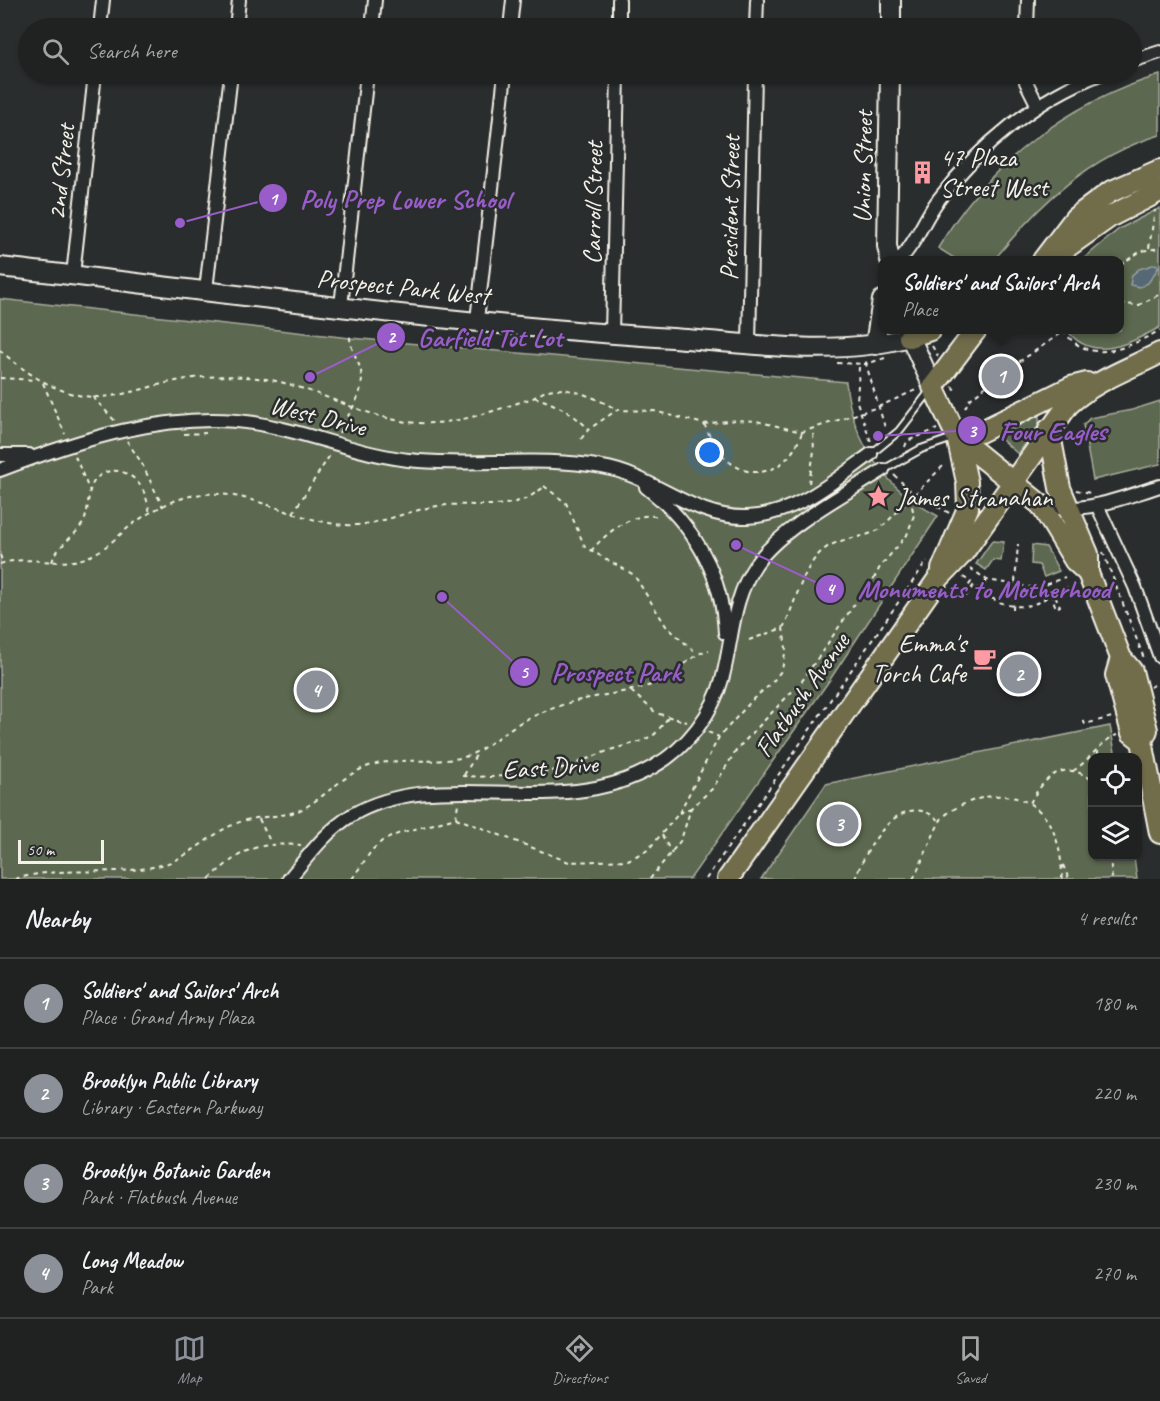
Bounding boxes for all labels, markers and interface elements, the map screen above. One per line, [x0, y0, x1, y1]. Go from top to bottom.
search box [18, 18, 1142, 84]
icon: search [39, 35, 72, 68]
text: Search here [87, 37, 177, 65]
street label: Union Street [846, 108, 881, 223]
street label: 2nd Street [40, 120, 83, 221]
street label: President Street [712, 133, 748, 281]
street label: Carroll Street [575, 139, 611, 265]
place label: 47 Plaza Street West [940, 141, 1050, 204]
building icon: 47 Plaza Street West [909, 159, 935, 185]
callout: Poly Prep Lower School [258, 176, 522, 221]
text: Poly Prep Lower School [300, 182, 515, 216]
text: 1 [269, 188, 279, 210]
popup [878, 256, 1124, 334]
street label: Prospect Park West [315, 262, 494, 313]
text: Soldiers' and Sailors' Arch [902, 269, 1100, 297]
text: Place [902, 297, 937, 322]
callout: Garfield Tot Lot [376, 314, 574, 359]
text: Garfield Tot Lot [418, 320, 565, 354]
text: 2 [387, 326, 397, 348]
pin: 1 [982, 354, 1020, 398]
street label: West Drive [267, 388, 371, 444]
callout: Four Eagles [957, 408, 1119, 453]
text: Four Eagles [1000, 414, 1109, 448]
text: 3 [968, 420, 978, 442]
your location [695, 438, 724, 467]
place label: James Stranahan [895, 481, 1054, 514]
place icon: James Stranahan [866, 484, 892, 510]
callout: Monuments to Motherhood [815, 566, 1122, 611]
text: Monuments to Motherhood [858, 572, 1116, 606]
text: 4 [826, 578, 836, 600]
street label: Flatbush Avenue [747, 625, 858, 764]
place label: Emma's Torch Cafe [872, 627, 968, 690]
cafe icon: Emma's Torch Cafe [971, 645, 997, 671]
callout: Prospect Park [509, 649, 692, 694]
pin: 2 [1000, 652, 1038, 696]
text: Prospect Park [552, 655, 683, 689]
text: 5 [520, 661, 530, 683]
pin: 4 [296, 668, 336, 712]
street label: East Drive [501, 747, 600, 787]
map controls [1088, 753, 1142, 861]
button: locate [1088, 753, 1142, 807]
pin: 3 [820, 802, 858, 846]
button: layers [1088, 807, 1142, 861]
scale bar [18, 837, 104, 864]
text: 50 m [27, 840, 54, 860]
text: Nearby [24, 902, 89, 935]
text: 4 results [1077, 906, 1136, 931]
text: Soldiers' and Sailors' Arch [81, 977, 278, 1005]
text: 1 [39, 991, 48, 1016]
text: 180 m [1093, 991, 1136, 1016]
text: Place · Grand Army Plaza [81, 1005, 254, 1030]
text: Brooklyn Public Library [81, 1067, 257, 1095]
text: 2 [39, 1081, 48, 1106]
text: 220 m [1093, 1081, 1136, 1106]
text: Library · Eastern Parkway [81, 1095, 262, 1120]
text: Brooklyn Botanic Garden [81, 1157, 270, 1185]
text: 3 [39, 1171, 48, 1196]
text: 230 m [1093, 1171, 1136, 1196]
text: Park · Flatbush Avenue [81, 1185, 237, 1210]
text: Long Meadow [81, 1247, 182, 1275]
text: 4 [39, 1261, 48, 1286]
text: 270 m [1093, 1261, 1136, 1286]
text: Park [81, 1275, 113, 1300]
tab: Map [173, 1332, 206, 1388]
tab: Directions [552, 1332, 608, 1388]
tab: Saved [954, 1332, 987, 1388]

